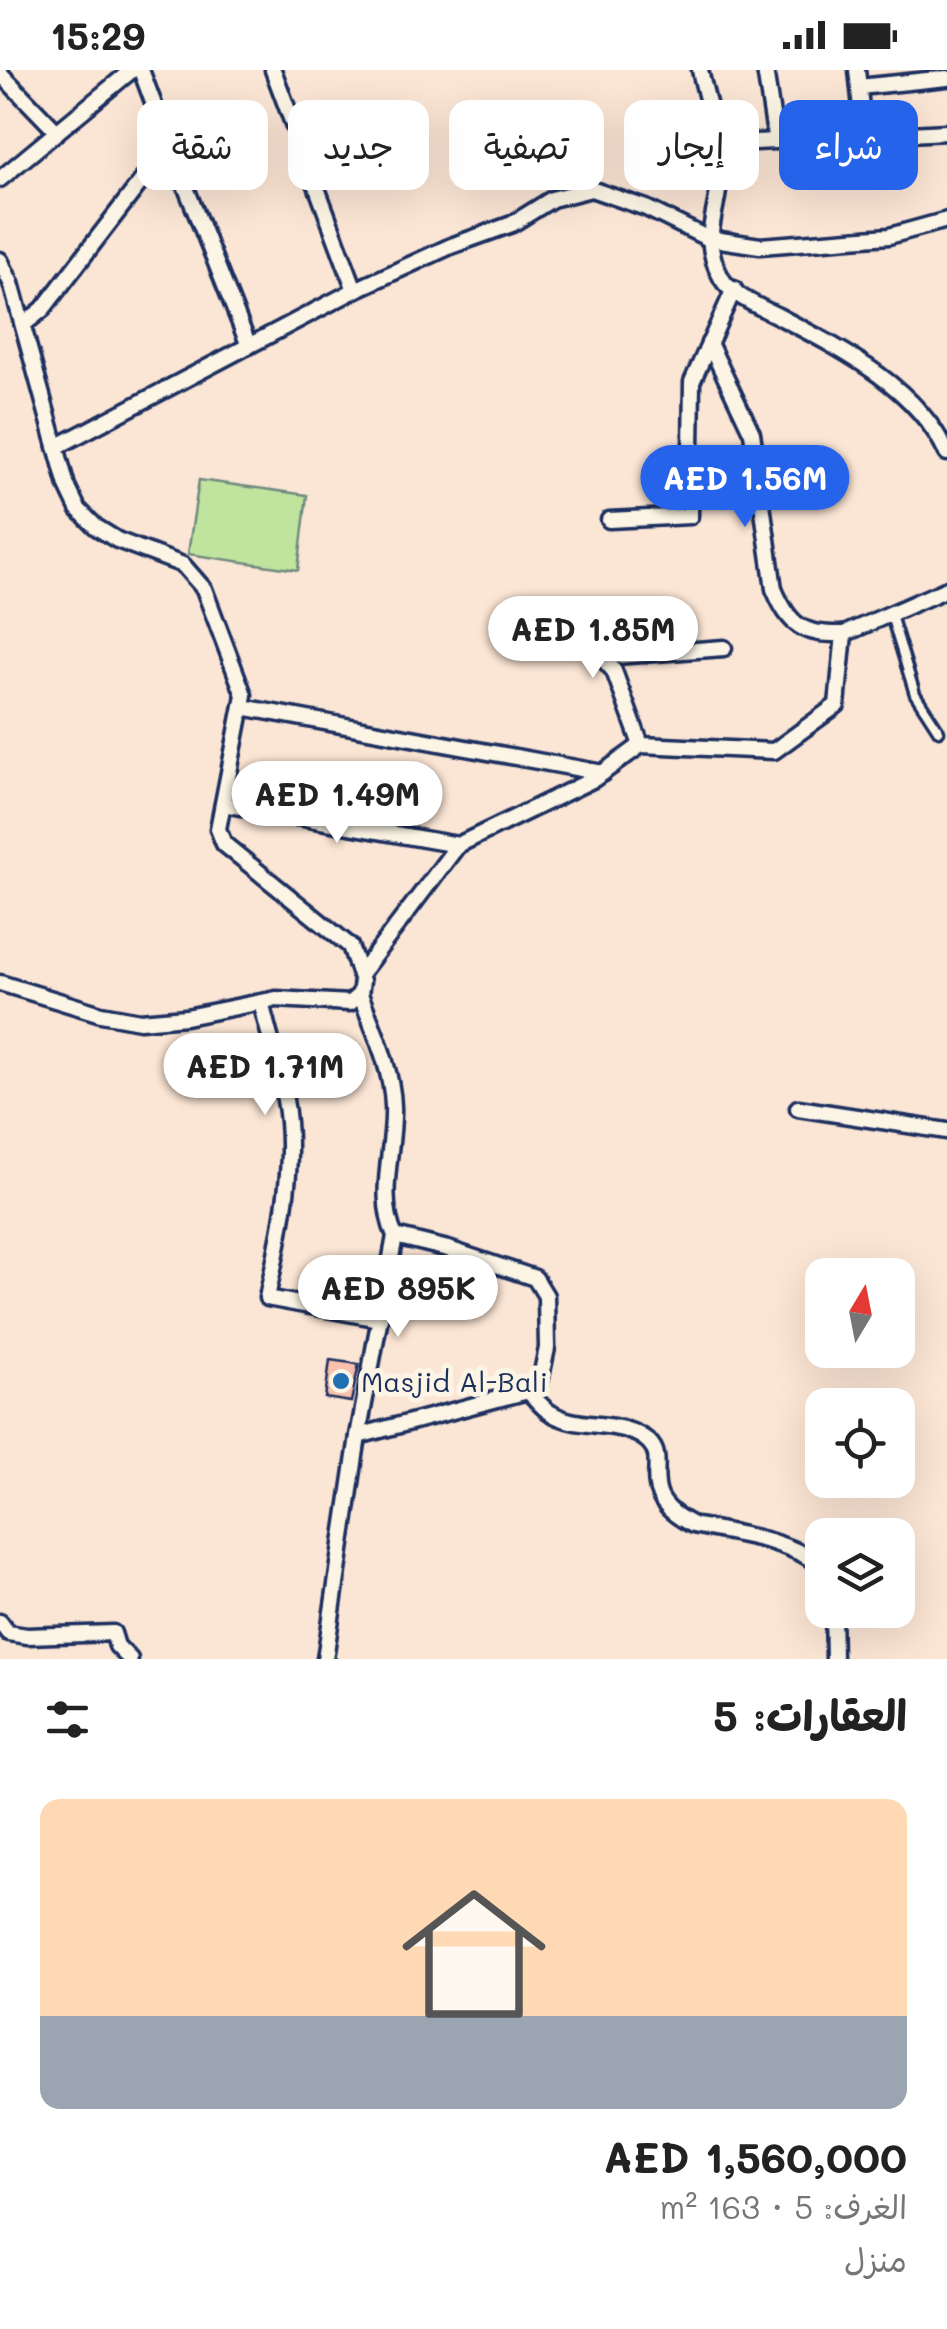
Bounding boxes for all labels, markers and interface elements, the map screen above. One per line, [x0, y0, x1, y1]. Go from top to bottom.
text: 15:29 [50, 10, 145, 60]
chip: شقة [137, 100, 268, 190]
chip: جديد [288, 100, 429, 190]
chip: تصفية [449, 100, 604, 190]
chip: إيجار [624, 100, 759, 190]
chip: شراء [779, 100, 918, 190]
pin: AED 1.56M [631, 445, 859, 530]
text: AED 1.56M [662, 456, 828, 498]
pin: AED 1.85M [479, 596, 707, 681]
text: AED 1.85M [510, 607, 676, 649]
pin: AED 1.49M [223, 761, 451, 846]
text: AED 1.49M [254, 772, 420, 814]
pin: AED 1.71M [151, 1033, 379, 1118]
text: AED 1.71M [185, 1044, 345, 1086]
pin: AED 895K [295, 1255, 501, 1340]
north arrow [805, 1258, 915, 1368]
map controls [805, 1258, 915, 1628]
text: AED 895K [320, 1266, 476, 1308]
place label: Masjid Al-Bali [361, 1363, 548, 1399]
marker: Masjid Al-Bali [330, 1370, 352, 1392]
button: locate [805, 1388, 915, 1498]
button: layers [805, 1518, 915, 1628]
text: العقارات: 5 [713, 1687, 907, 1742]
icon: filters [40, 1692, 95, 1747]
icon: home [384, 1864, 564, 2044]
text: AED 1,560,000 [603, 2129, 907, 2184]
text: الغرف: 5 · 163 m² [660, 2185, 907, 2227]
text: منزل [844, 2238, 907, 2280]

